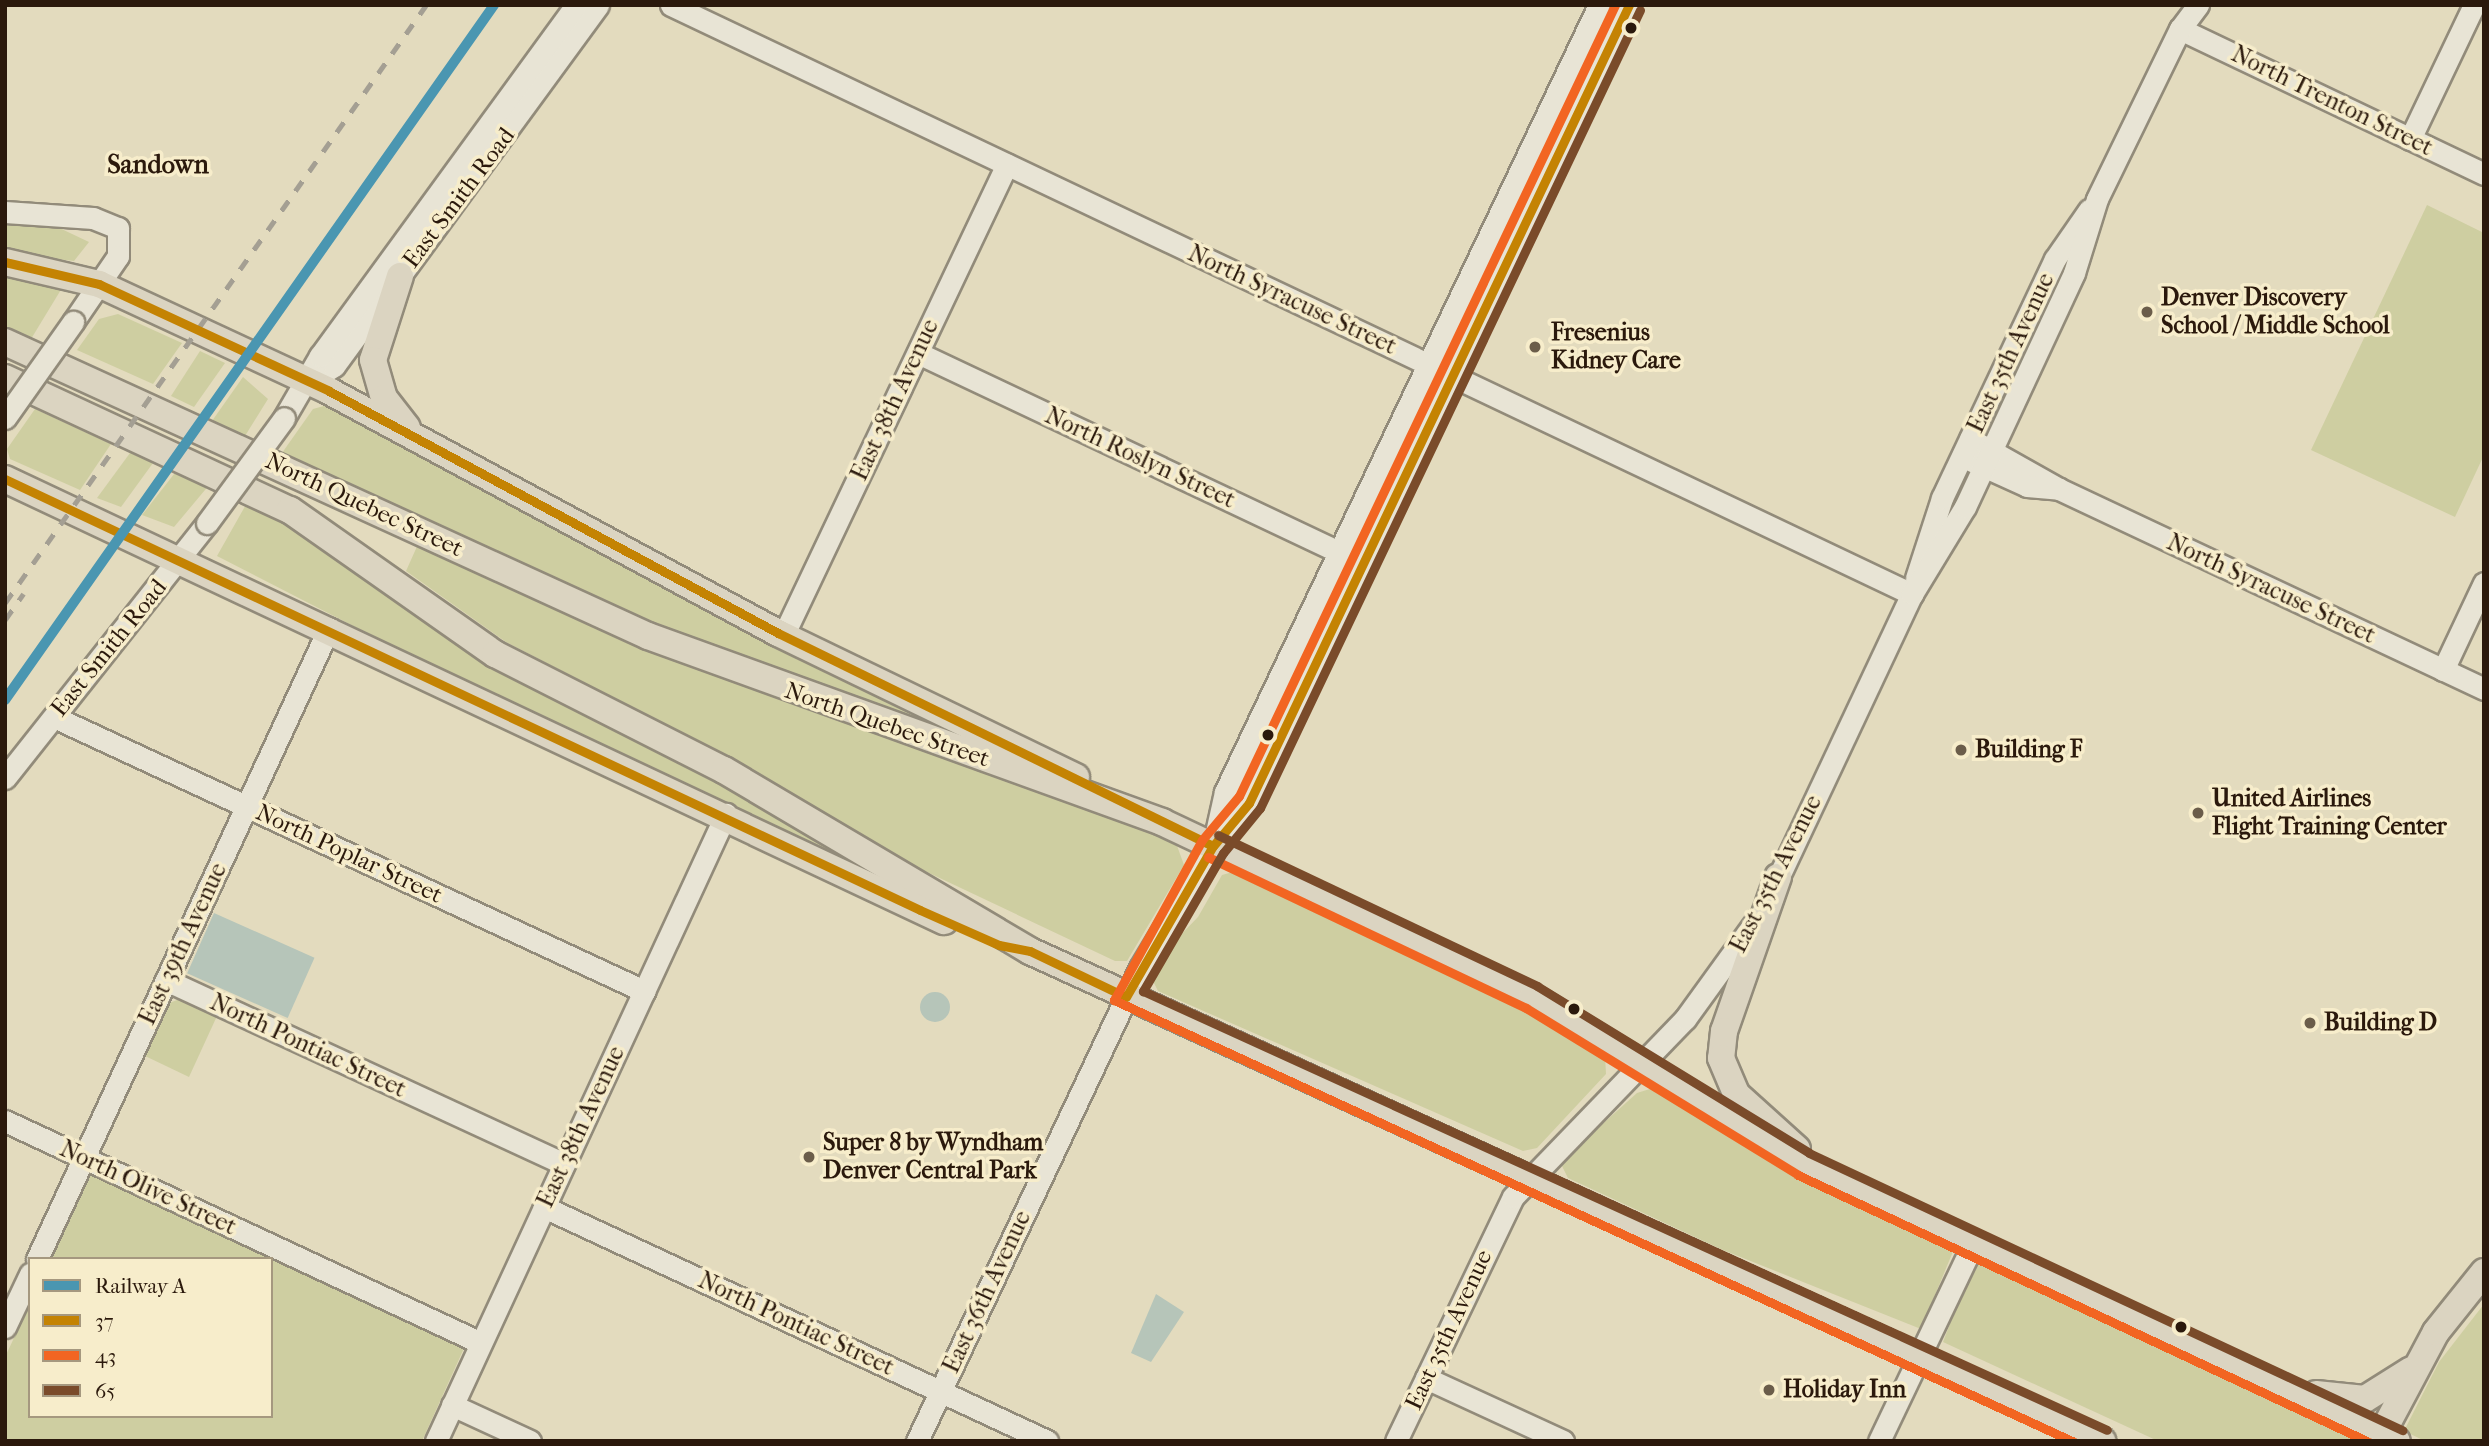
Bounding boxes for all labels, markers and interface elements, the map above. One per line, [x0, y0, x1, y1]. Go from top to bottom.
unlabelled marker [1624, 21, 1638, 35]
street label: North Trenton Street [2227, 40, 2437, 162]
street label: East Smith Road [397, 122, 521, 274]
district label: Sandown [107, 149, 209, 181]
street label: North Syracuse Street [1183, 239, 1401, 361]
street label: East 35th Avenue [1961, 268, 2061, 438]
place label: Denver Discovery School / Middle School [2161, 284, 2390, 340]
marker: Denver Discovery School / Middle School [2139, 304, 2155, 320]
street label: East 38th Avenue [845, 315, 945, 485]
place label: Fresenius Kidney Care [1551, 319, 1681, 375]
marker: Fresenius Kidney Care [1525, 337, 1545, 357]
street label: North Roslyn Street [1040, 401, 1240, 515]
street label: North Quebec Street [261, 447, 467, 563]
street label: North Syracuse Street [2162, 528, 2380, 650]
street label: East Smith Road [45, 574, 173, 722]
street label: North Quebec Street [781, 676, 993, 774]
unlabelled marker [1261, 728, 1275, 742]
place label: Building F [1975, 736, 2083, 764]
marker: Building F [1953, 742, 1969, 758]
place label: United Airlines Flight Training Center [2212, 785, 2447, 841]
street label: East 35th Avenue [1724, 790, 1828, 958]
street label: North Poplar Street [251, 798, 447, 910]
marker: United Airlines Flight Training Center [2190, 805, 2206, 821]
street label: East 39th Avenue [133, 858, 233, 1030]
street label: North Pontiac Street [205, 988, 411, 1104]
unlabelled marker [1567, 1002, 1581, 1016]
place label: Building D [2324, 1009, 2437, 1037]
marker: Building D [2302, 1015, 2318, 1031]
street label: East 38th Avenue [531, 1042, 631, 1212]
place label: Super 8 by Wyndham Denver Central Park [823, 1129, 1043, 1185]
street label: North Olive Street [55, 1134, 241, 1242]
marker: Super 8 by Wyndham Denver Central Park [801, 1149, 817, 1165]
street label: East 36th Avenue [937, 1206, 1037, 1378]
street label: East 35th Avenue [1399, 1245, 1499, 1415]
legend [28, 1257, 273, 1418]
street label: North Pontiac Street [693, 1266, 899, 1382]
text: Railway A [95, 1274, 186, 1298]
text: 37 [95, 1309, 114, 1333]
unlabelled marker [2174, 1320, 2188, 1334]
text: 43 [95, 1344, 116, 1368]
place label: Holiday Inn [1783, 1376, 1906, 1404]
text: 65 [95, 1379, 115, 1403]
marker: Holiday Inn [1761, 1382, 1777, 1398]

